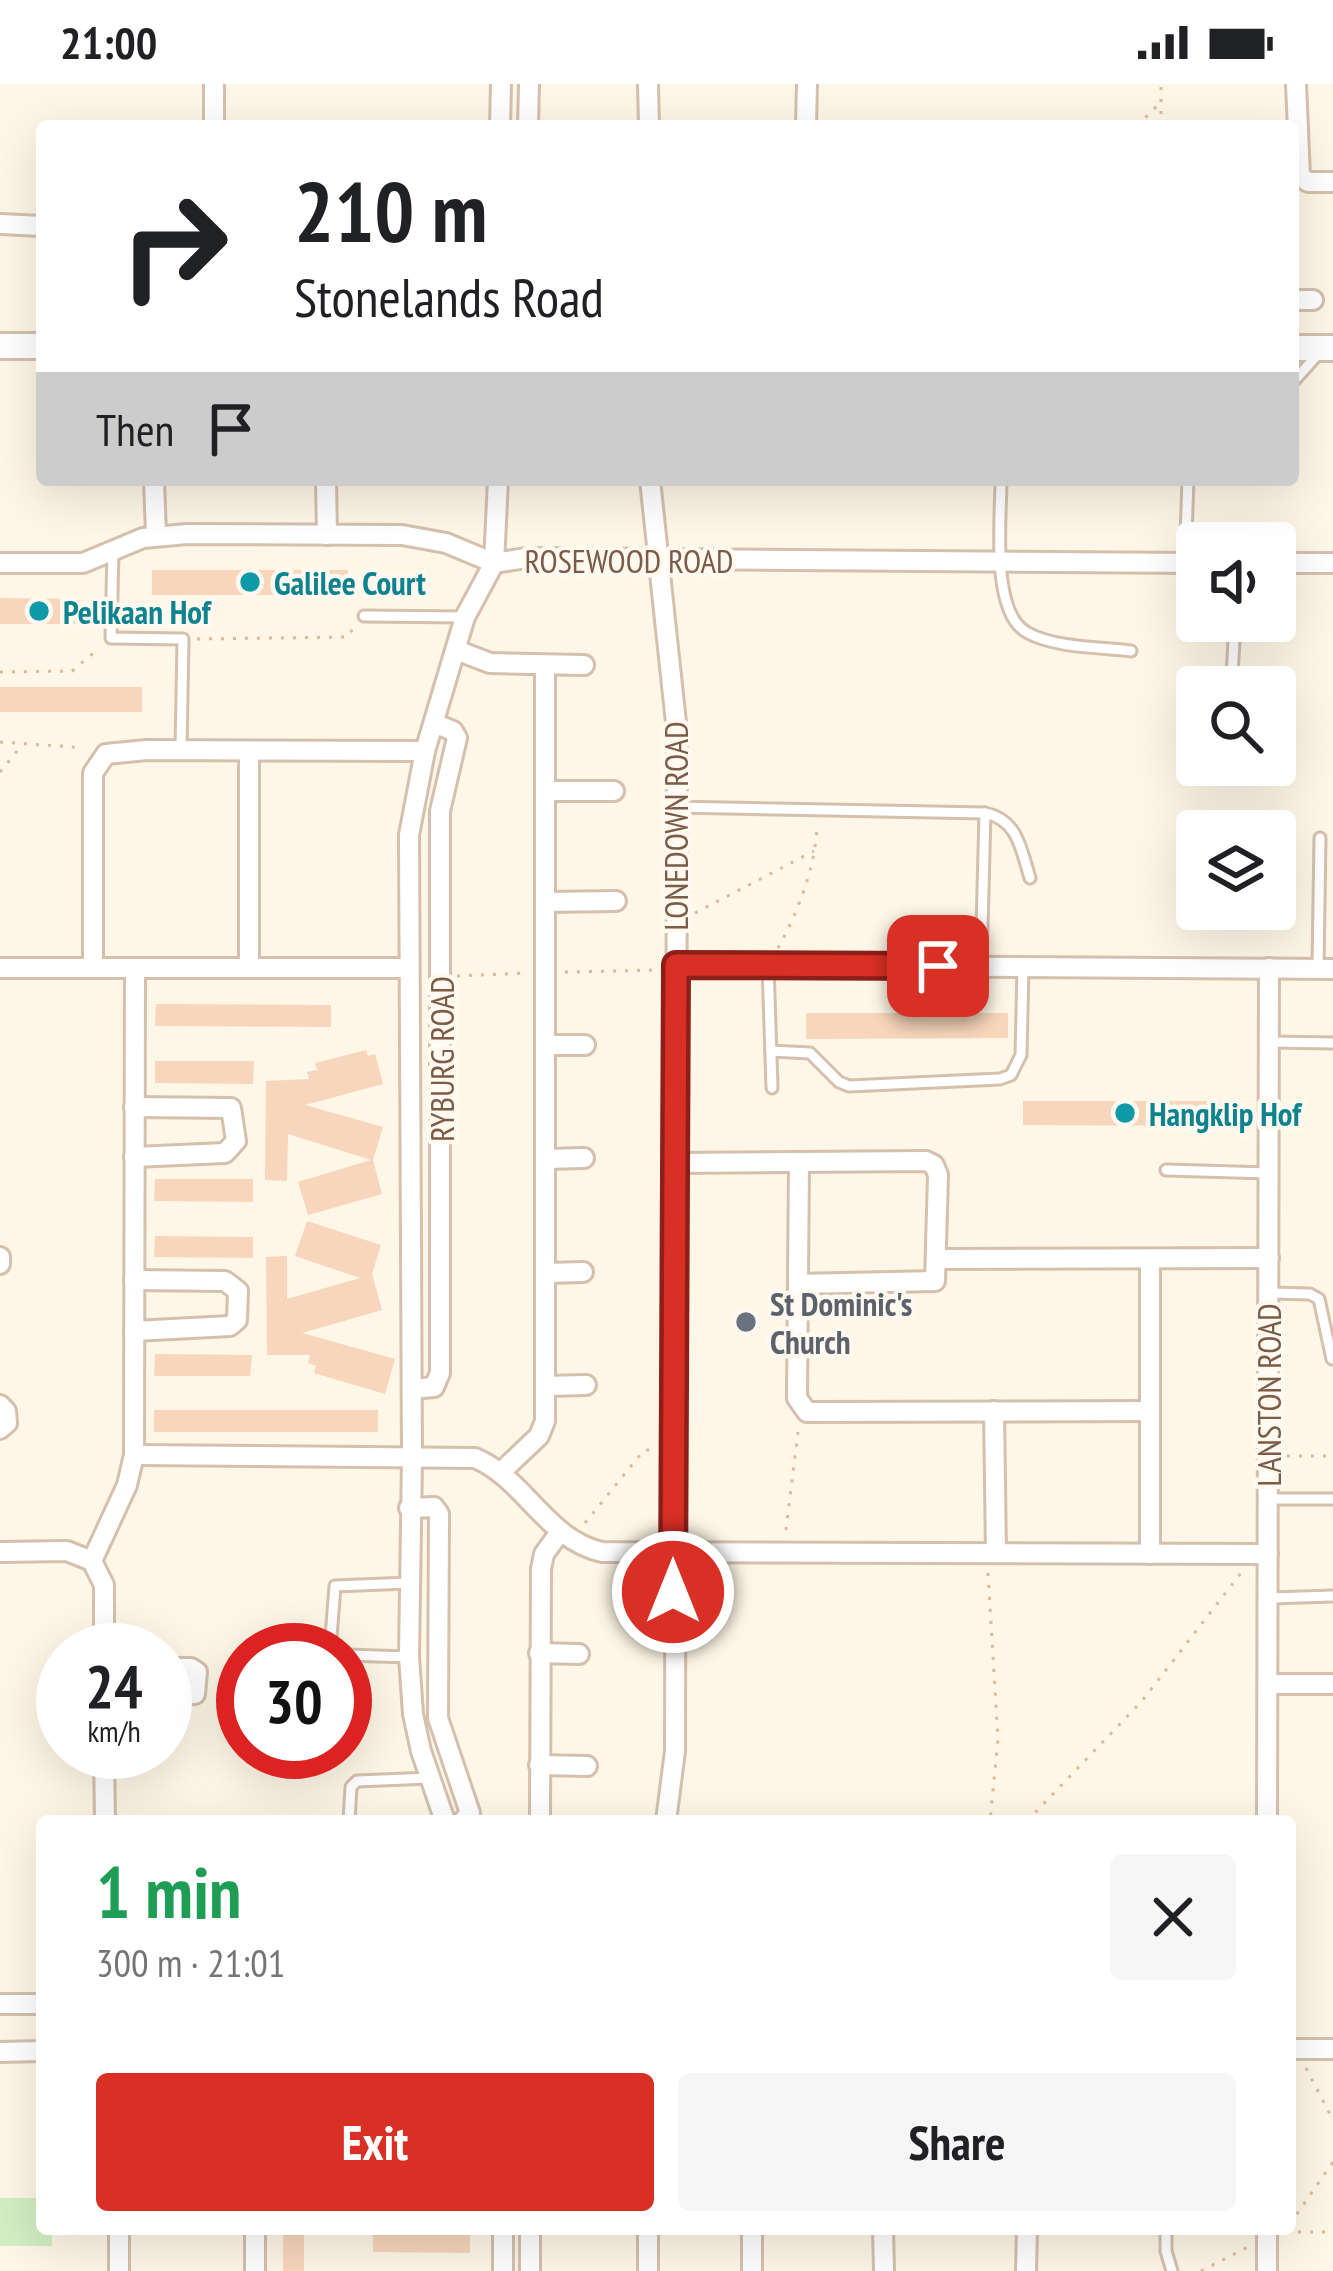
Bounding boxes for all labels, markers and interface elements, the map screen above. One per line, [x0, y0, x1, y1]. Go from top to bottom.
text: 21:00 [60, 13, 157, 71]
text: 210 m [294, 156, 487, 265]
icon: right [96, 168, 252, 324]
text: Stonelands Road [294, 262, 604, 332]
icon: arrive [198, 396, 264, 462]
text: Then [96, 400, 174, 458]
map controls [1176, 522, 1296, 930]
button: sound [1176, 522, 1296, 642]
street label: ROSEWOOD ROAD [525, 539, 733, 582]
place label: Galilee Court [274, 561, 426, 604]
marker: Galilee Court [237, 569, 263, 595]
place label: Pelikaan Hof [63, 590, 213, 633]
marker: Pelikaan Hof [26, 598, 52, 624]
button: search [1176, 666, 1296, 786]
street label: LONEDOWN ROAD [654, 722, 697, 930]
button: layers [1176, 810, 1296, 930]
pin [887, 915, 989, 1017]
icon: arrive [905, 933, 971, 999]
street label: RYBURG ROAD [420, 976, 463, 1142]
place label: Hangklip Hof [1149, 1092, 1303, 1135]
marker: Hangklip Hof [1112, 1100, 1138, 1126]
place label: St Dominic's Church [770, 1282, 912, 1363]
street label: LANSTON ROAD [1247, 1303, 1290, 1487]
marker: St Dominic's Church [733, 1309, 759, 1335]
position arrow [610, 1529, 736, 1655]
speed limit sign: 30 [216, 1623, 372, 1779]
text: 24 [85, 1647, 143, 1725]
text: km/h [87, 1711, 141, 1750]
text: 1 min [96, 1845, 241, 1938]
button: close [1110, 1854, 1236, 1980]
text: 300 m · 21:01 [96, 1937, 285, 1988]
button: Exit [96, 2073, 654, 2211]
button: Share [678, 2073, 1236, 2211]

